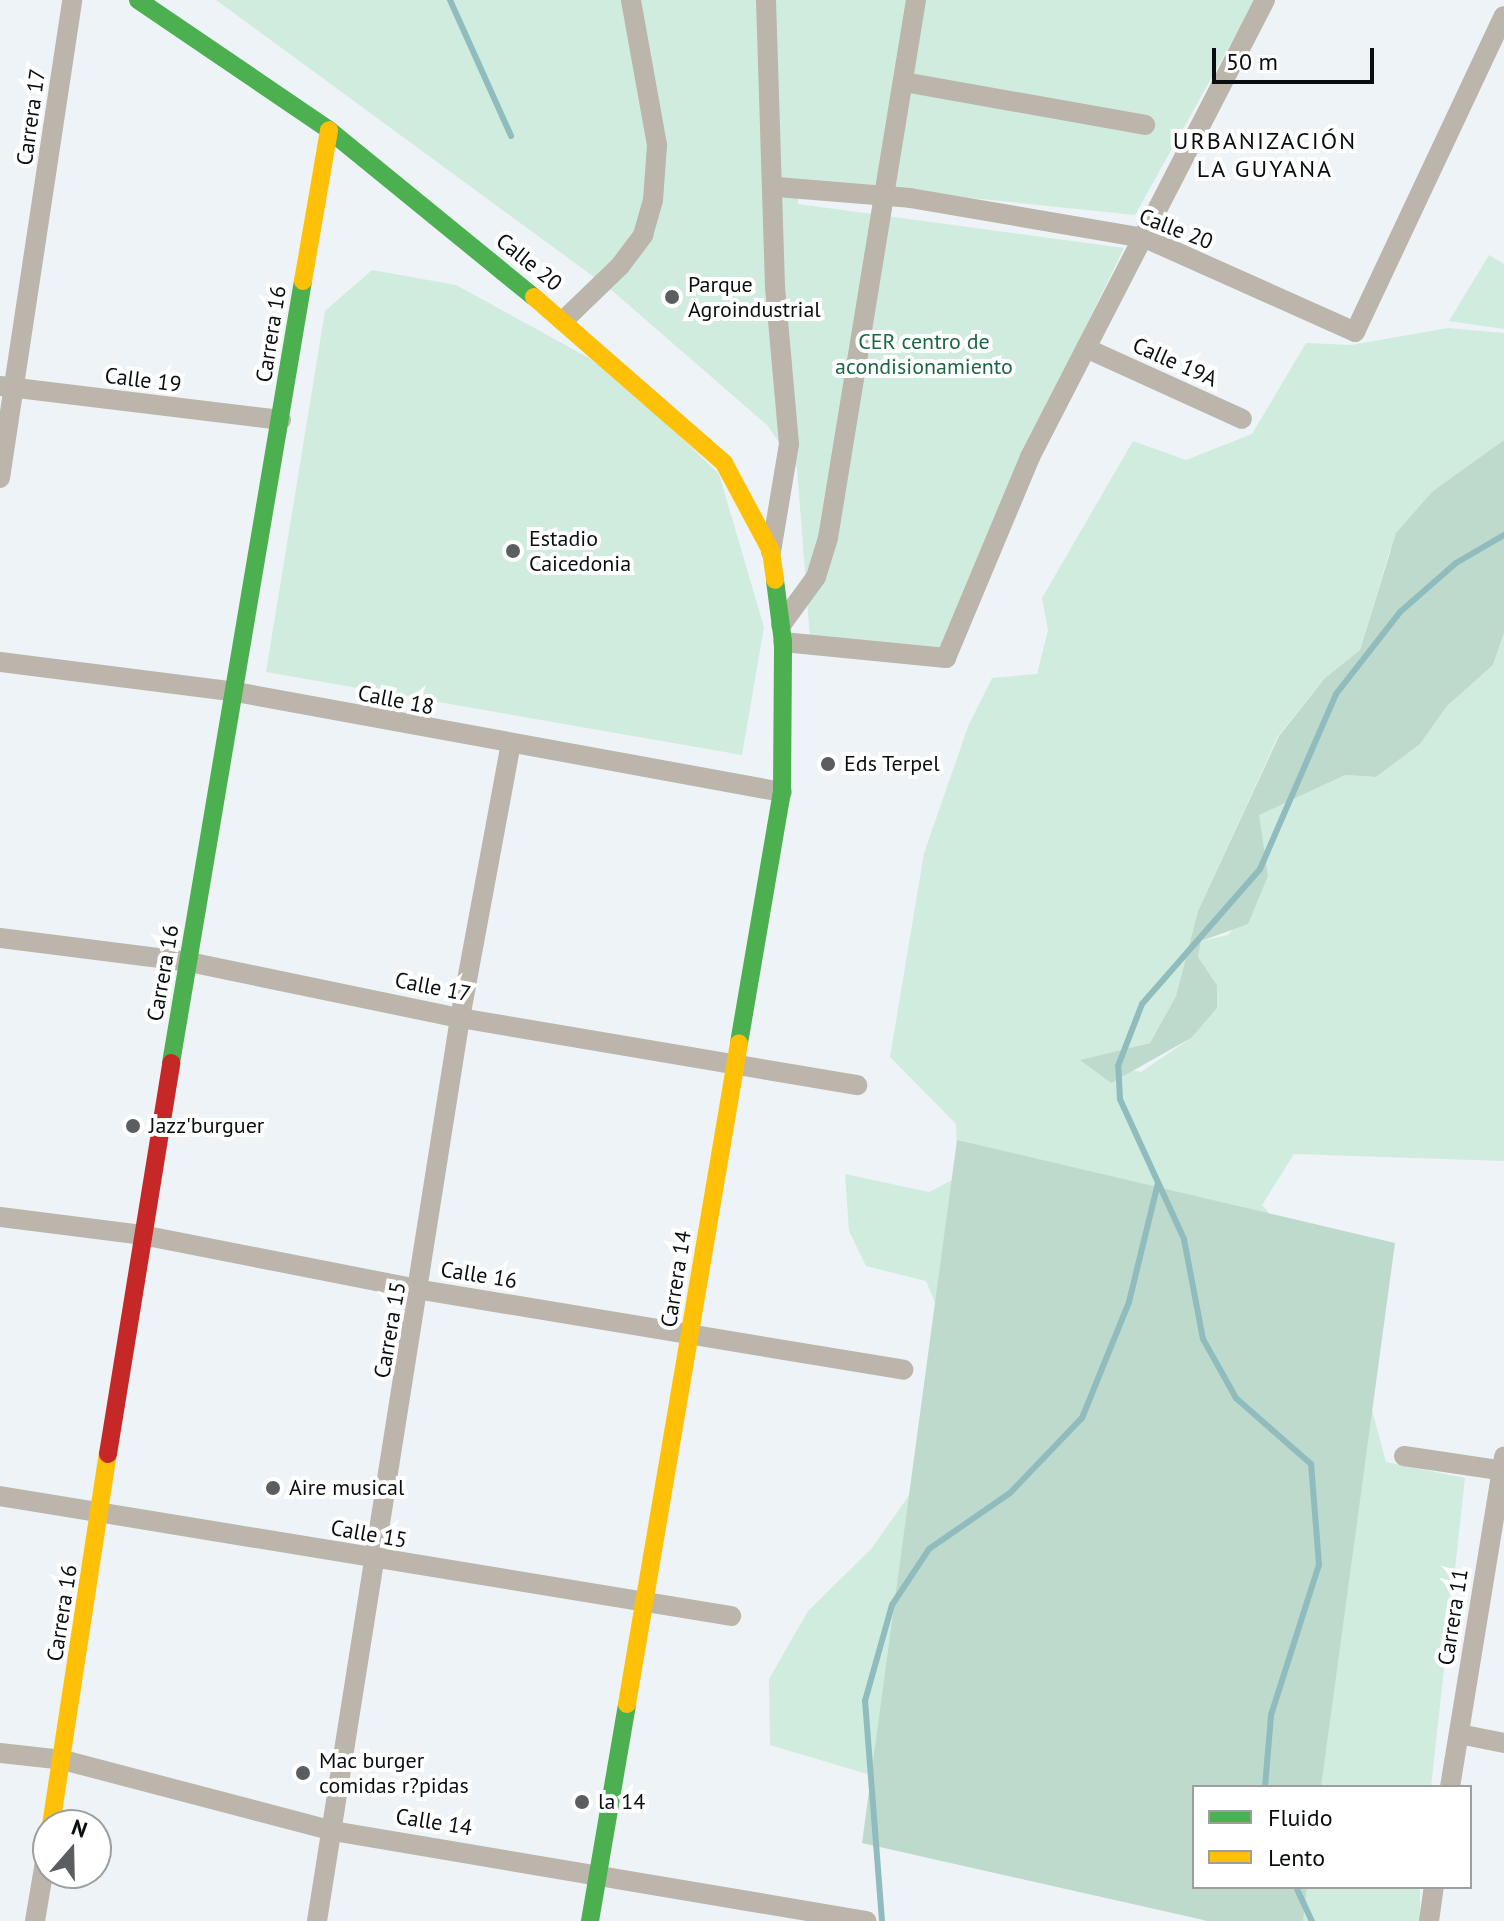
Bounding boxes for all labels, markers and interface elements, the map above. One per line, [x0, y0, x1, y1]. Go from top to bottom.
scale bar [1216, 32, 1378, 82]
text: 50 m [1226, 46, 1278, 77]
street label: Carrera 17 [11, 67, 51, 167]
district label: URBANIZACIÓN LA GUYANA [1173, 127, 1357, 183]
street label: Calle 20 [1135, 203, 1217, 255]
street label: Calle 20 [491, 228, 567, 296]
place label: Parque Agroindustrial [688, 271, 821, 322]
street label: Carrera 16 [250, 284, 292, 384]
marker: Parque Agroindustrial [663, 288, 681, 306]
park label: CER centro de acondisionamiento [835, 328, 1013, 380]
street label: Calle 19A [1129, 332, 1221, 392]
street label: Calle 19 [103, 362, 183, 398]
place label: Estadio Caicedonia [529, 525, 631, 576]
marker: Estadio Caicedonia [504, 542, 522, 560]
street label: Calle 18 [356, 680, 436, 720]
place label: Eds Terpel [844, 751, 940, 777]
marker: Eds Terpel [819, 755, 837, 773]
street label: Carrera 16 [142, 923, 184, 1023]
street label: Calle 17 [393, 967, 473, 1007]
place label: Jazz'burguer [149, 1113, 264, 1139]
marker: Jazz'burguer [124, 1117, 142, 1135]
street label: Carrera 14 [655, 1229, 697, 1329]
street label: Calle 16 [439, 1256, 519, 1294]
street label: Carrera 15 [369, 1280, 411, 1380]
place label: Aire musical [289, 1475, 404, 1501]
marker: Aire musical [264, 1479, 282, 1497]
street label: Calle 15 [329, 1514, 409, 1554]
street label: Carrera 16 [41, 1563, 83, 1663]
street label: Carrera 11 [1432, 1567, 1474, 1667]
place label: Mac burger comidas r?pidas [319, 1747, 469, 1798]
marker: Mac burger comidas r?pidas [294, 1764, 312, 1782]
legend [1192, 1785, 1472, 1889]
place label: la 14 [598, 1789, 645, 1815]
marker: la 14 [573, 1793, 591, 1811]
text: Fluido [1268, 1802, 1333, 1833]
street label: Calle 14 [394, 1803, 474, 1841]
north arrow [32, 1809, 112, 1889]
text: N [68, 1813, 91, 1844]
text: Lento [1268, 1842, 1325, 1873]

